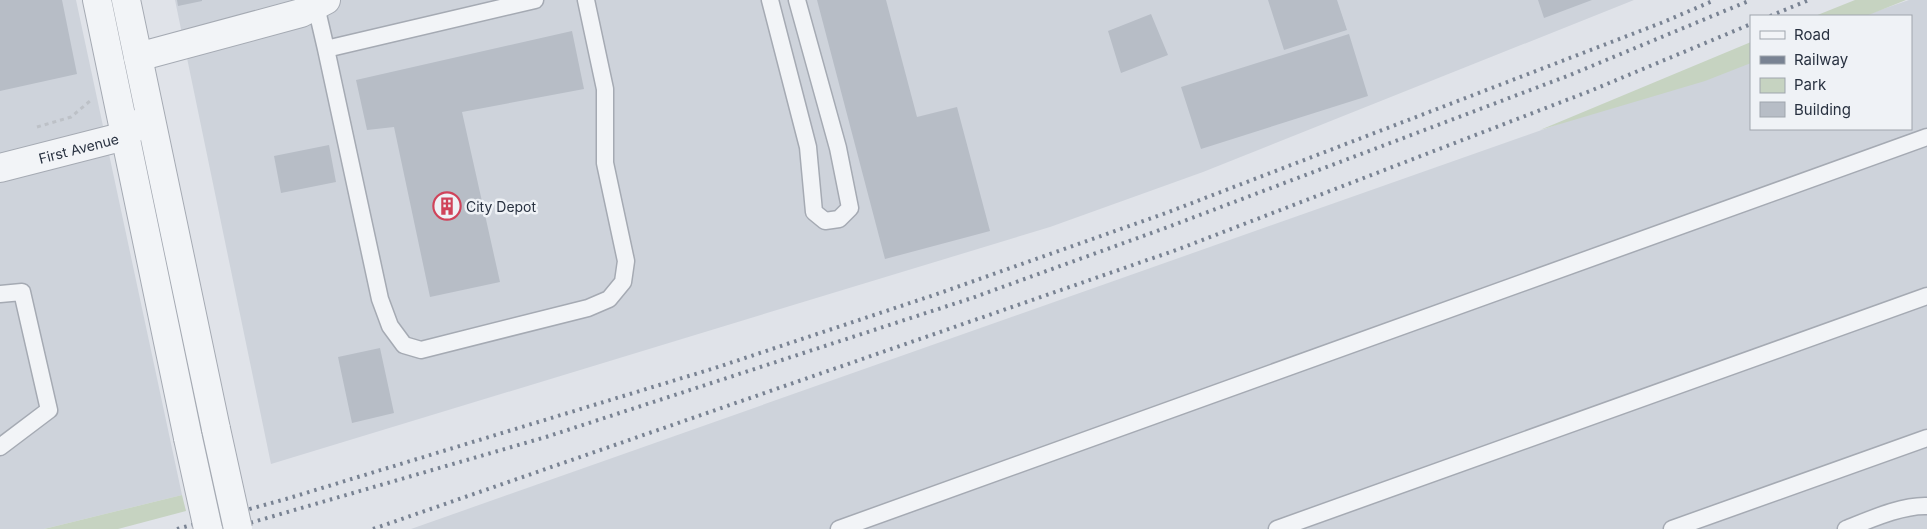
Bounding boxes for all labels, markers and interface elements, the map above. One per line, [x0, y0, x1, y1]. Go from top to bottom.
legend [1750, 15, 1912, 130]
text: Road [1794, 25, 1830, 44]
text: Railway [1794, 50, 1849, 69]
text: Park [1794, 75, 1827, 94]
text: Building [1794, 100, 1851, 119]
street label: First Avenue [37, 129, 120, 166]
building icon: City Depot [432, 191, 462, 221]
place label: City Depot [466, 198, 537, 215]

